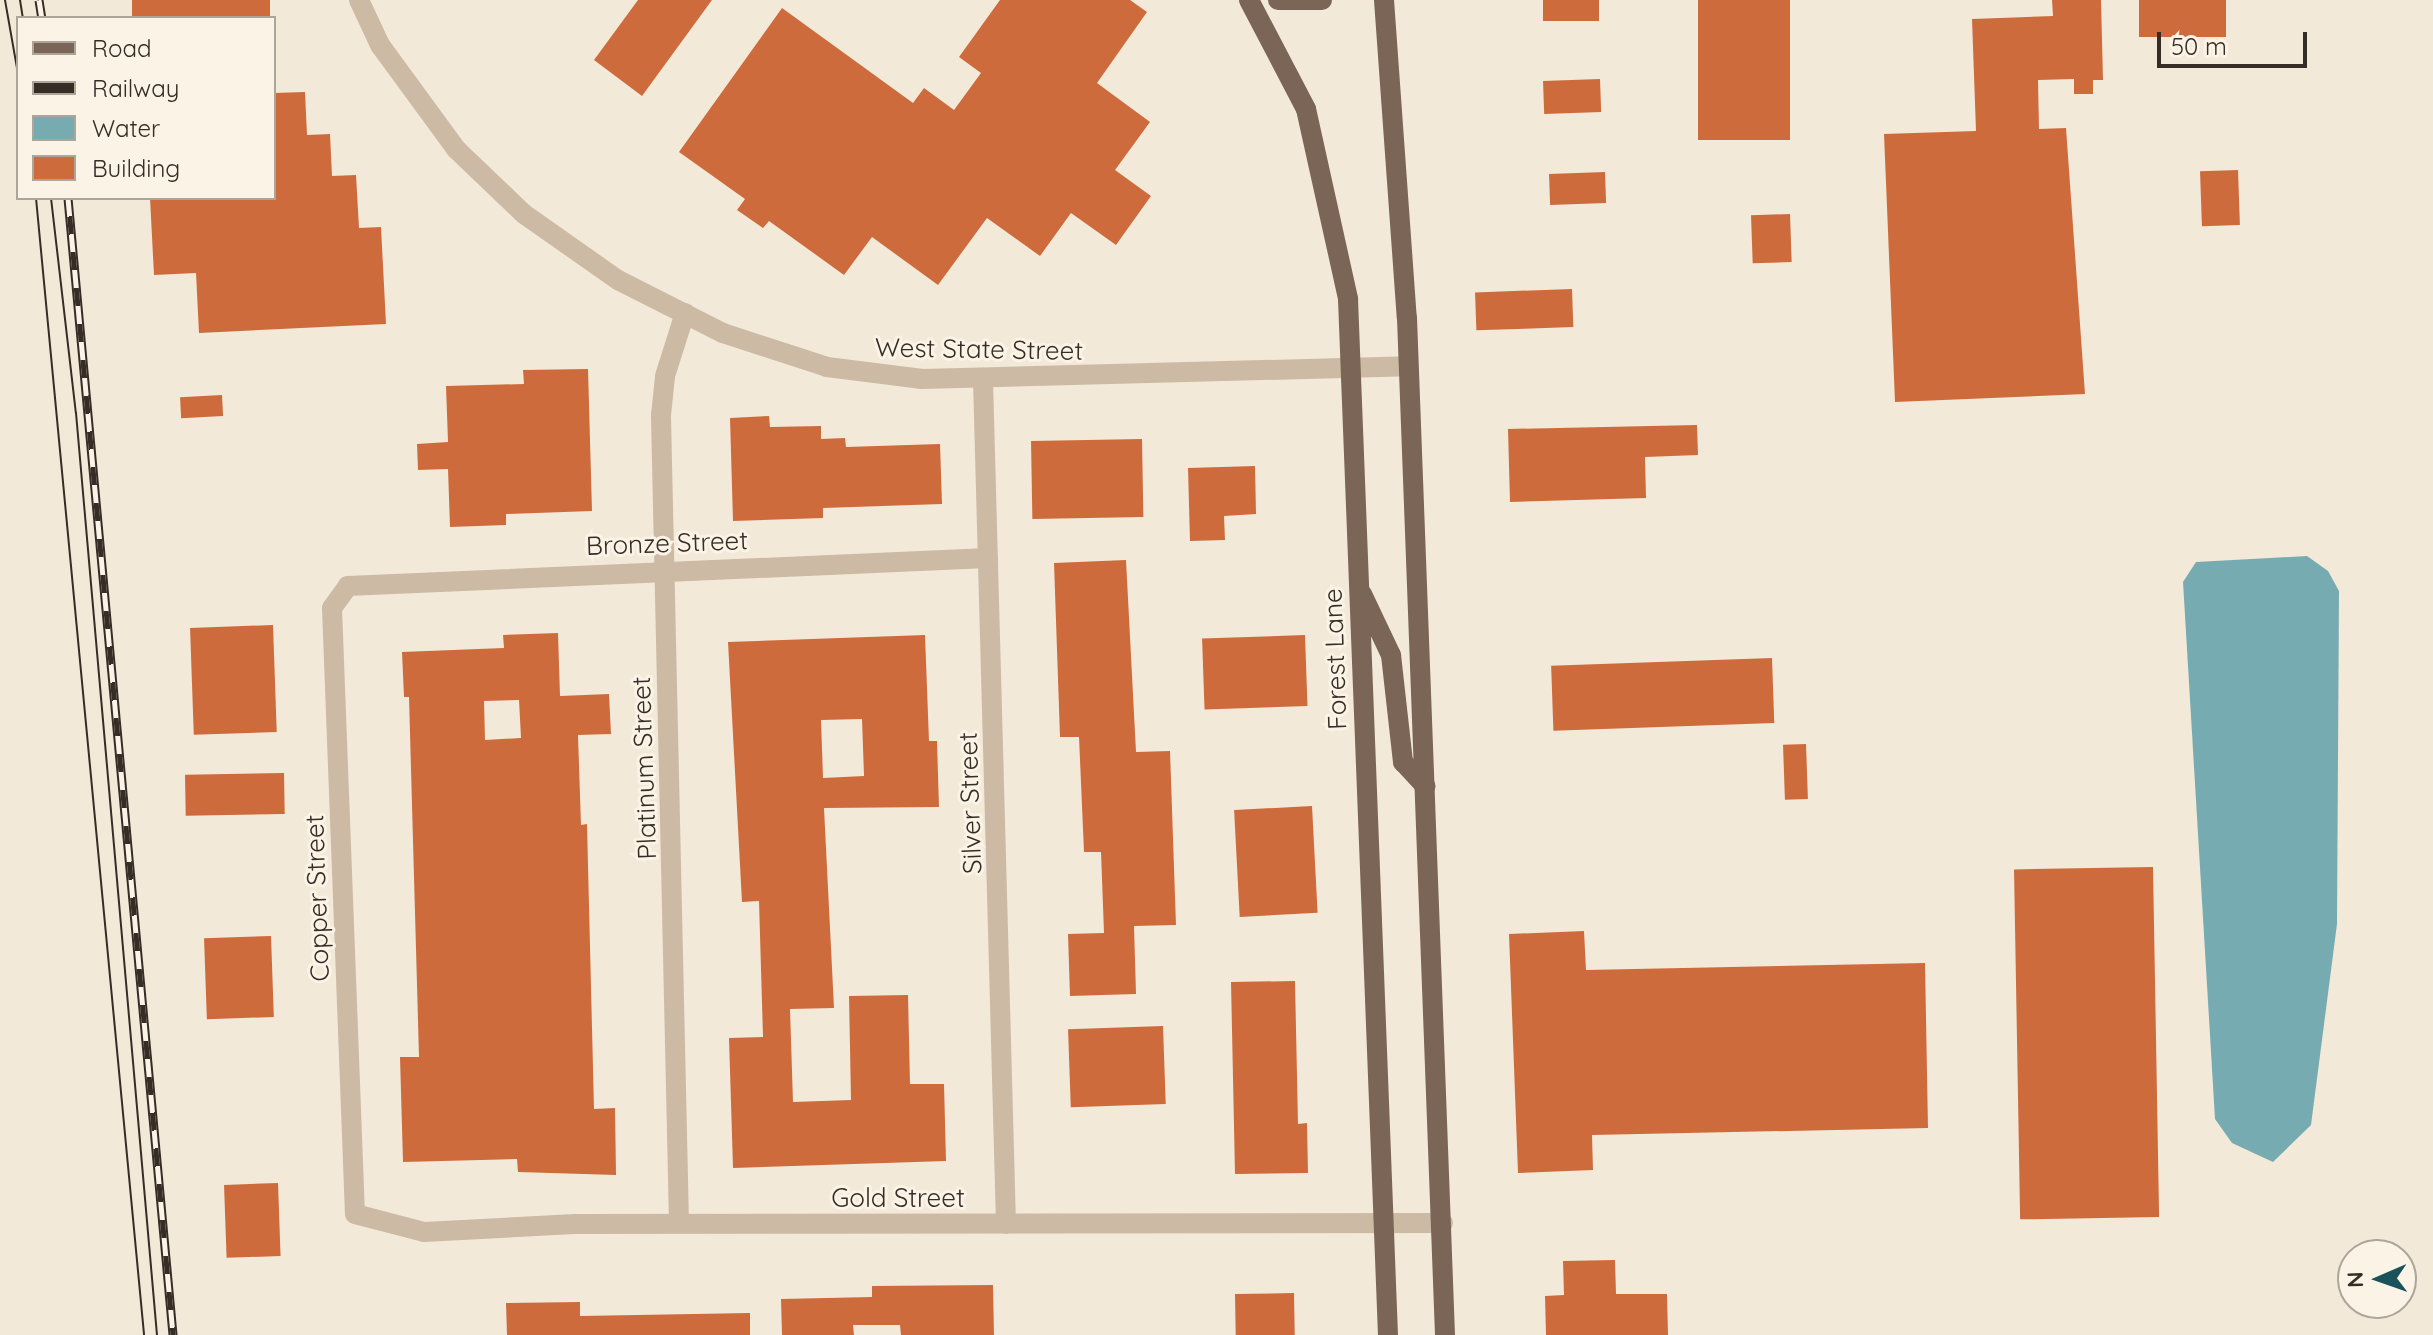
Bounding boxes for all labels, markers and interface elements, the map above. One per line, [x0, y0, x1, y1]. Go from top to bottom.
legend [16, 16, 276, 200]
scale bar [2161, 16, 2311, 66]
text: 50 m [2171, 31, 2227, 61]
text: Road [92, 33, 152, 63]
text: Railway [92, 73, 179, 103]
text: Water [92, 113, 160, 143]
text: Building [92, 153, 180, 183]
street label: West State Street [875, 332, 1083, 366]
street label: Bronze Street [585, 525, 749, 561]
street label: Forest Lane [1317, 588, 1353, 730]
street label: Platinum Street [625, 676, 663, 860]
street label: Silver Street [952, 732, 988, 874]
street label: Copper Street [298, 814, 336, 982]
street label: Gold Street [831, 1182, 965, 1214]
north arrow [2337, 1239, 2417, 1319]
text: N [2341, 1271, 2369, 1288]

